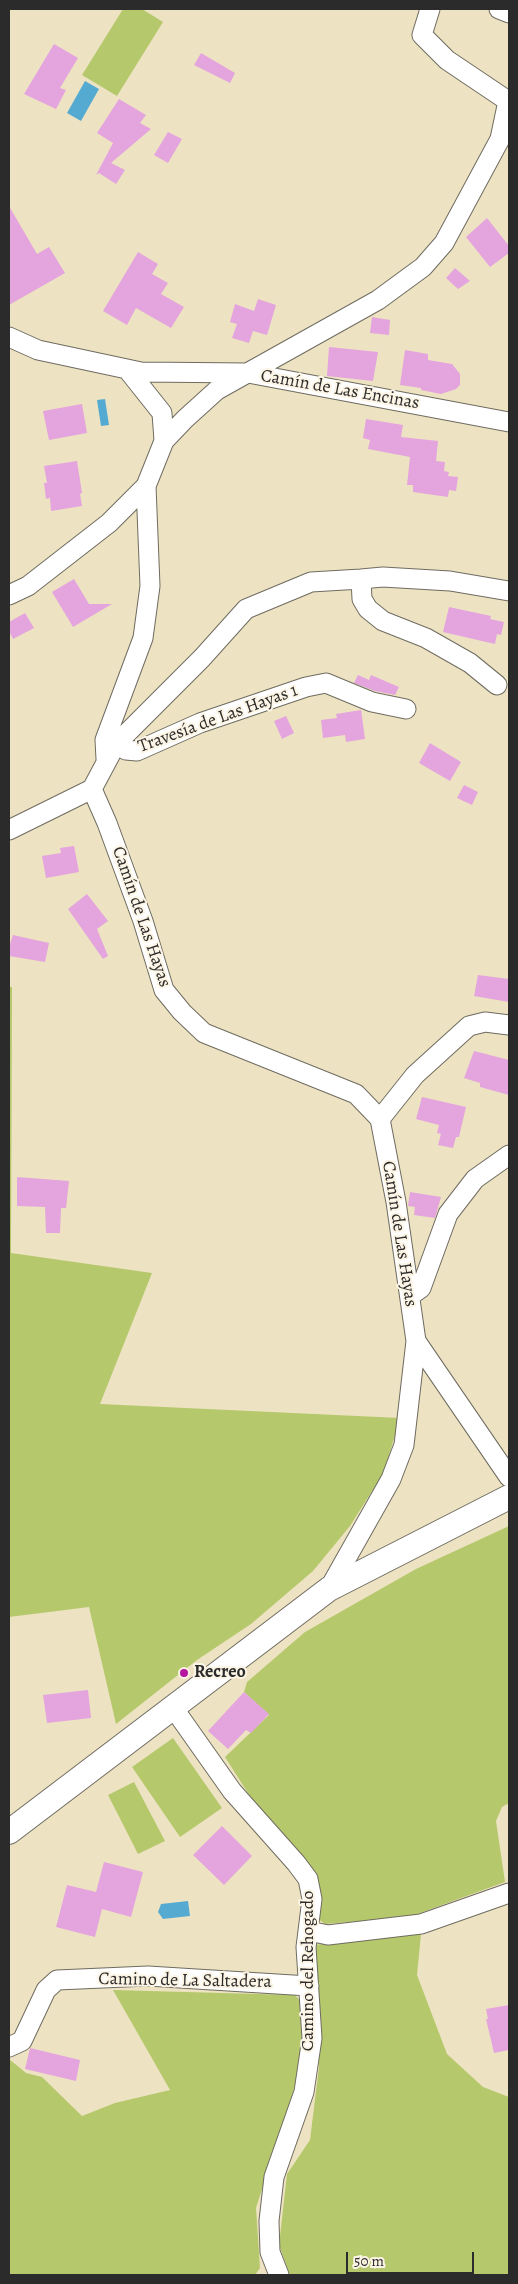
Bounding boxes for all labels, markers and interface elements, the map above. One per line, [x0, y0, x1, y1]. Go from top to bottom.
street label: Camín de Las Encinas [259, 365, 421, 415]
street label: Travesía de Las Hayas 1 [135, 680, 301, 758]
street label: Camín de Las Hayas [107, 844, 175, 990]
street label: Camín de Las Hayas [377, 1160, 421, 1308]
place label: Recreo [194, 1662, 246, 1684]
marker: Recreo [178, 1667, 190, 1679]
street label: Camino del Rehogado [298, 1891, 320, 2051]
street label: Camino de La Saltadera [98, 1969, 272, 1993]
scale bar [348, 2242, 476, 2274]
text: 50 m [354, 2251, 384, 2271]

